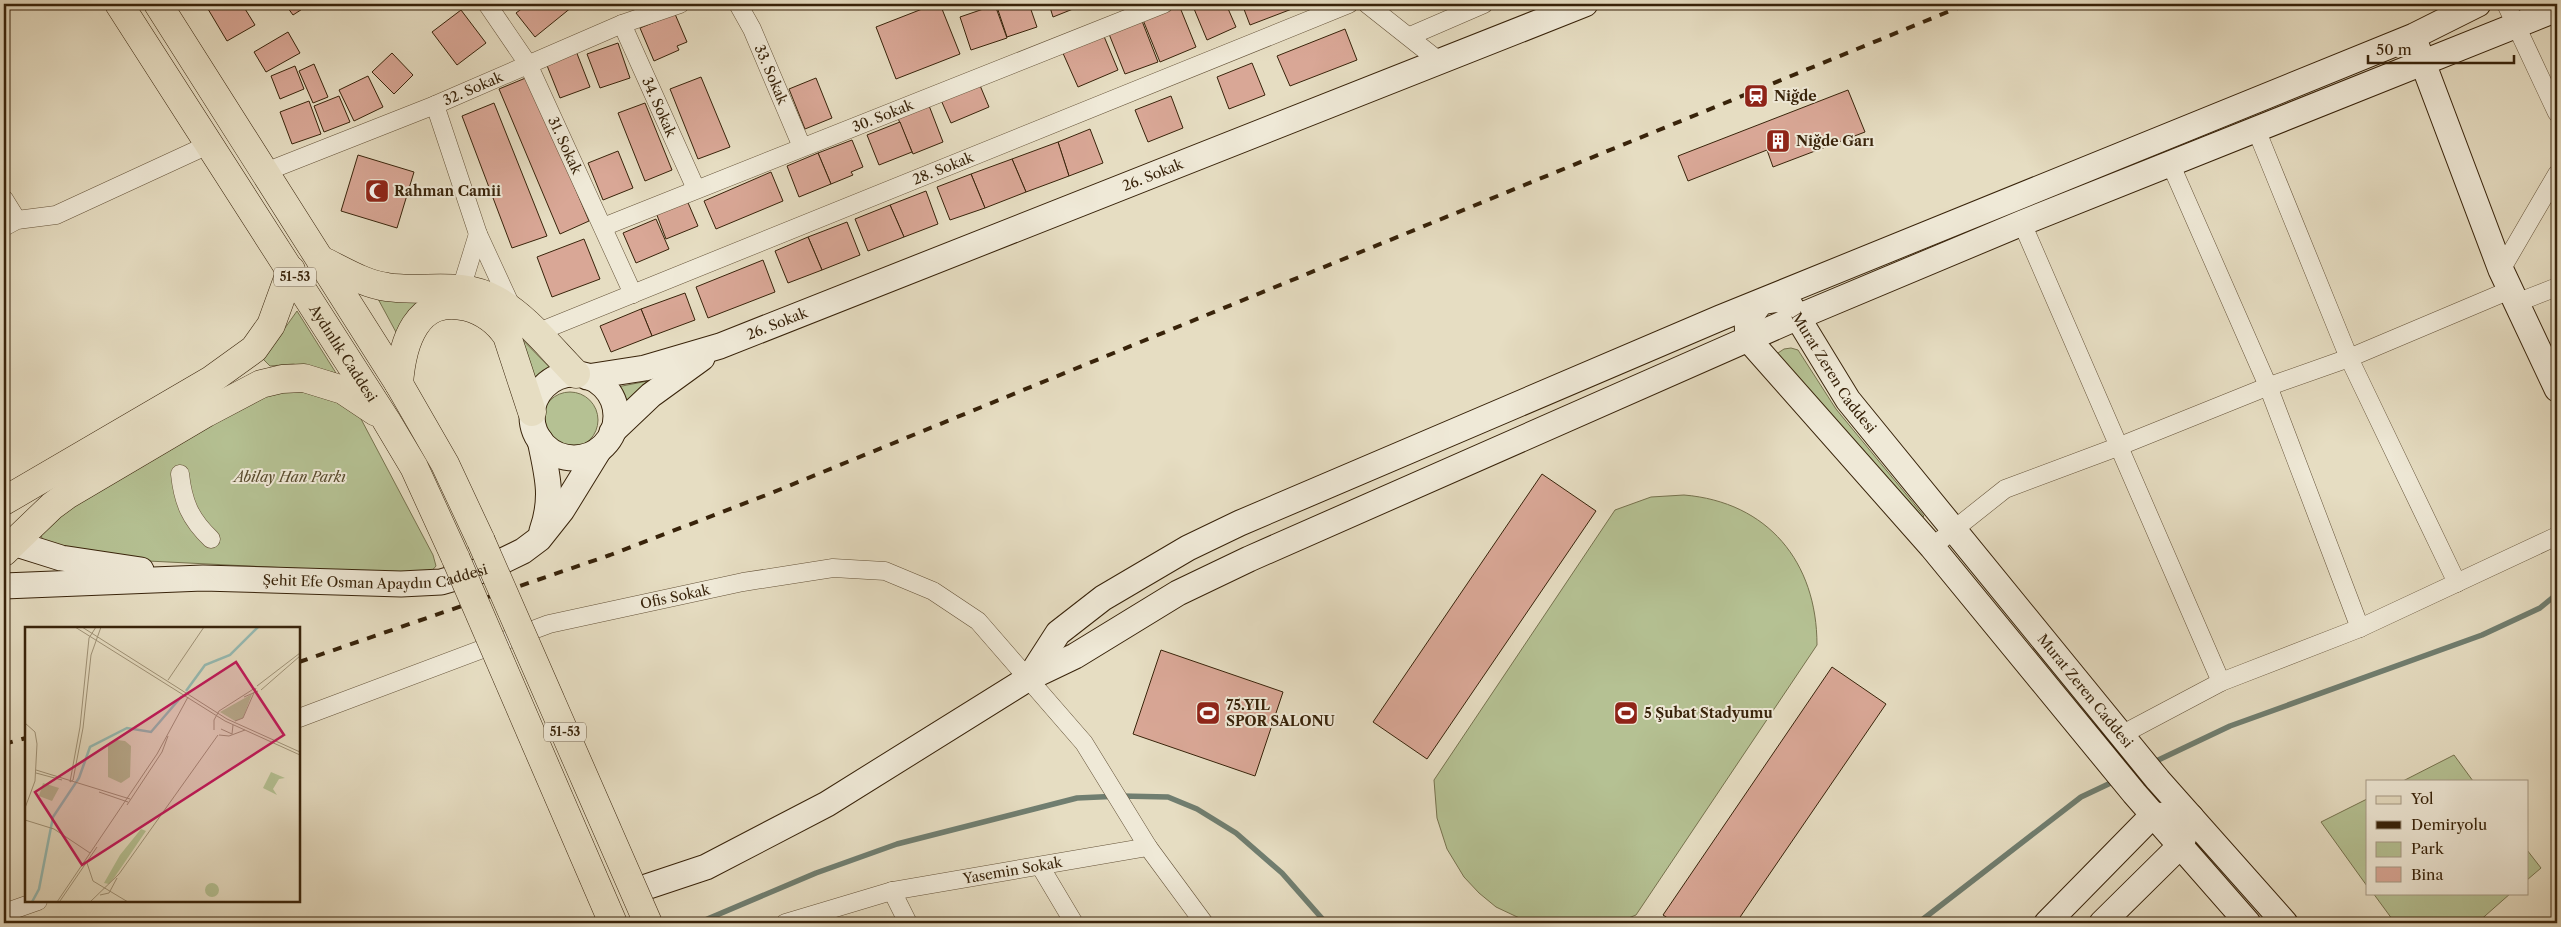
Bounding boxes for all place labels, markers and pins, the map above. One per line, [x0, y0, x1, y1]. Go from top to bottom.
station icon: Niğde [1743, 83, 1769, 109]
place label: Niğde [1774, 87, 1817, 105]
building icon: Niğde Garı [1765, 128, 1791, 154]
place label: Niğde Garı [1796, 132, 1874, 150]
mosque icon: Rahman Camii [364, 178, 390, 204]
place label: Rahman Camii [394, 182, 501, 200]
place label: 75.YIL SPOR SALONU [1226, 696, 1336, 730]
sports icon: 75.YIL SPOR SALONU [1195, 700, 1221, 726]
sports icon: 5 Şubat Stadyumu [1613, 700, 1639, 726]
place label: 5 Şubat Stadyumu [1644, 704, 1773, 722]

